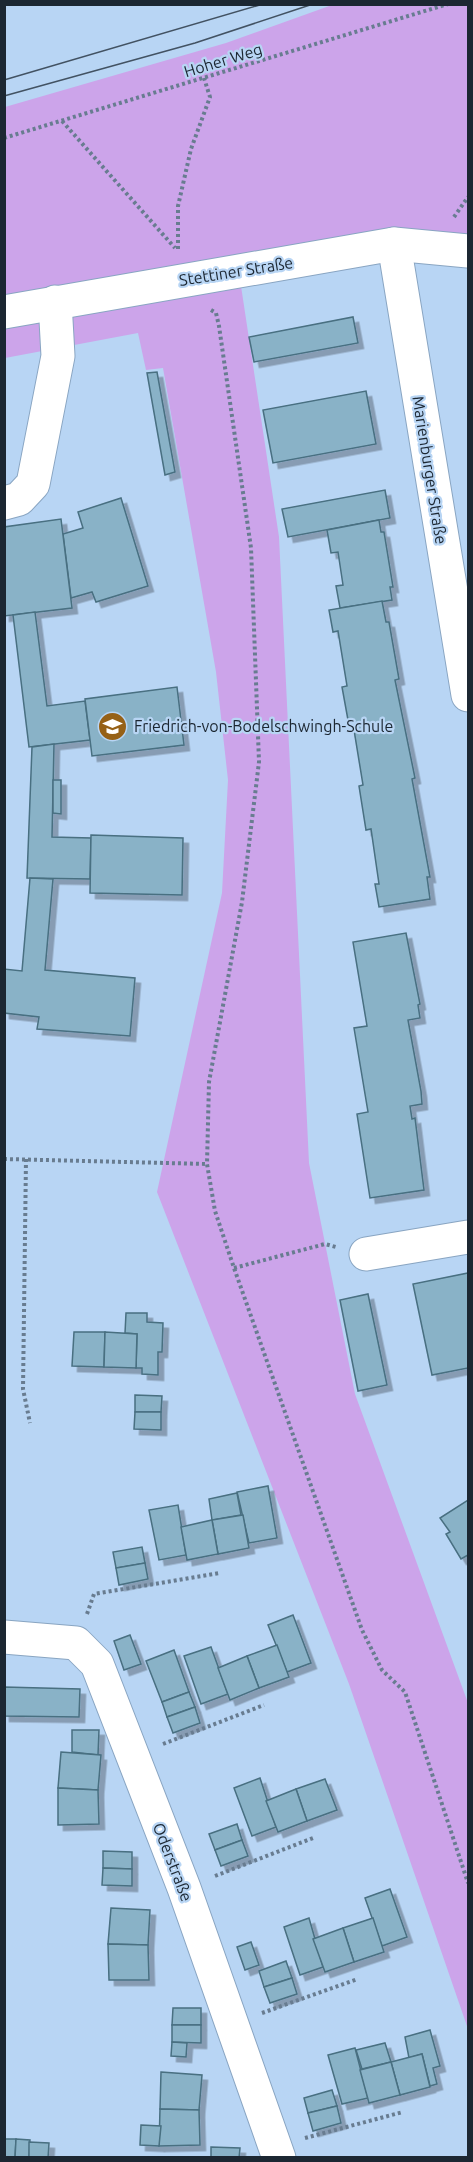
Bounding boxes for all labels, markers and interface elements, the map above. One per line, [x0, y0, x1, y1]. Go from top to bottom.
street label: Hoher Weg [182, 40, 264, 80]
street label: Stettiner Straße [178, 253, 294, 289]
street label: Marienburger Straße [409, 395, 451, 545]
school or university icon: Friedrich-von-Bodelschwingh-Schule [97, 710, 129, 742]
place label: Friedrich-von-Bodelschwingh-Schule [134, 717, 393, 735]
street label: Oderstraße [150, 1820, 196, 1904]

